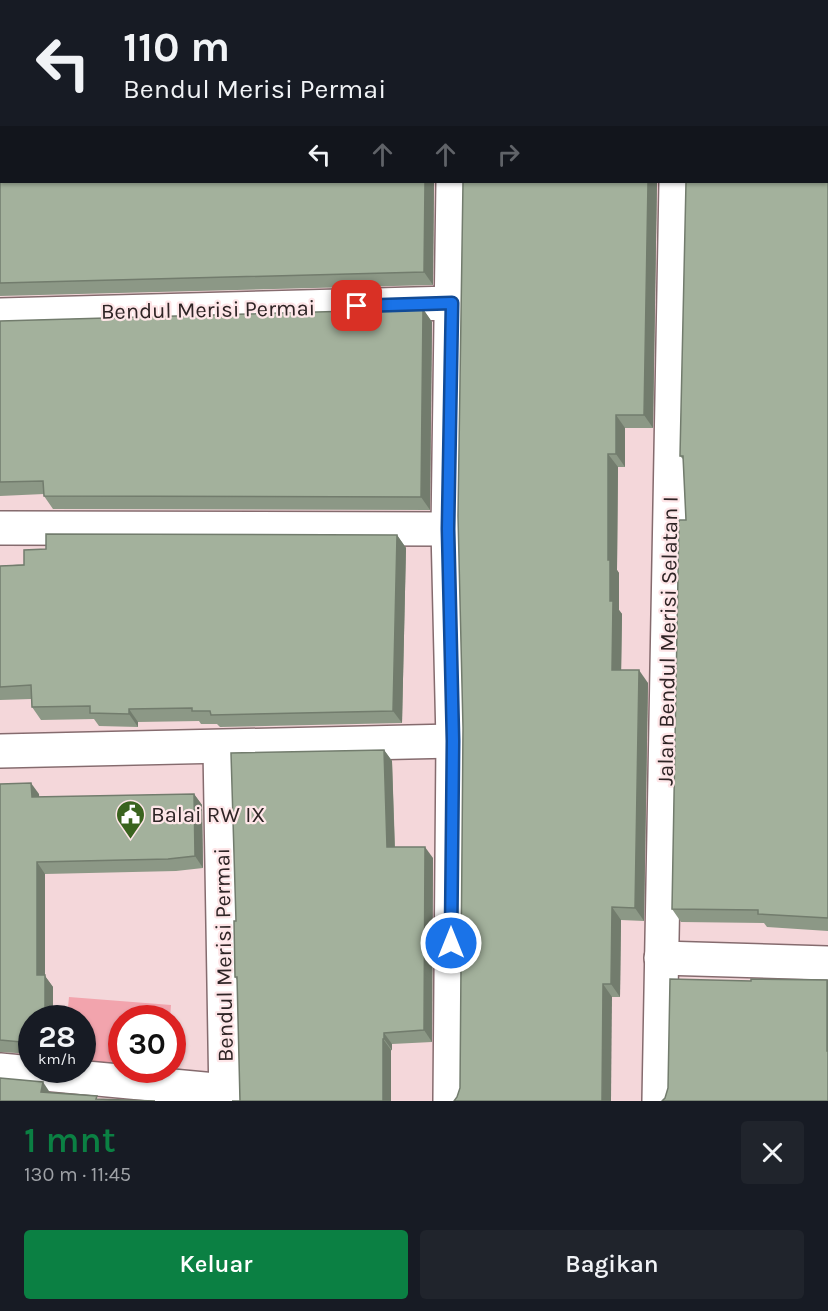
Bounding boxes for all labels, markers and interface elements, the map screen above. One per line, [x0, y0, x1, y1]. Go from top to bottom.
text: 110 m [123, 22, 230, 72]
icon: left [24, 24, 102, 102]
text: Bendul Merisi Permai [123, 73, 386, 105]
icon: left [303, 138, 336, 171]
icon: ahead [366, 138, 399, 171]
icon: ahead [429, 138, 462, 171]
icon: right [492, 138, 525, 171]
pin [331, 280, 382, 331]
icon: arrive [340, 289, 373, 322]
street label: Bendul Merisi Permai [101, 295, 315, 325]
street label: Jalan Bendul Merisi Selatan I [652, 496, 684, 786]
public building icon: Balai RW IX [114, 798, 146, 840]
place label: Balai RW IX [151, 802, 265, 828]
street label: Bendul Merisi Permai [209, 848, 239, 1062]
position arrow [419, 911, 483, 975]
speed limit sign: 30 [108, 1005, 186, 1083]
text: 28 [38, 1019, 76, 1055]
text: km/h [38, 1050, 76, 1068]
text: 1 mnt [24, 1119, 116, 1161]
button: close [741, 1121, 804, 1184]
text: 130 m · 11:45 [24, 1163, 131, 1186]
button: Keluar [24, 1230, 408, 1299]
button: Bagikan [420, 1230, 804, 1299]

